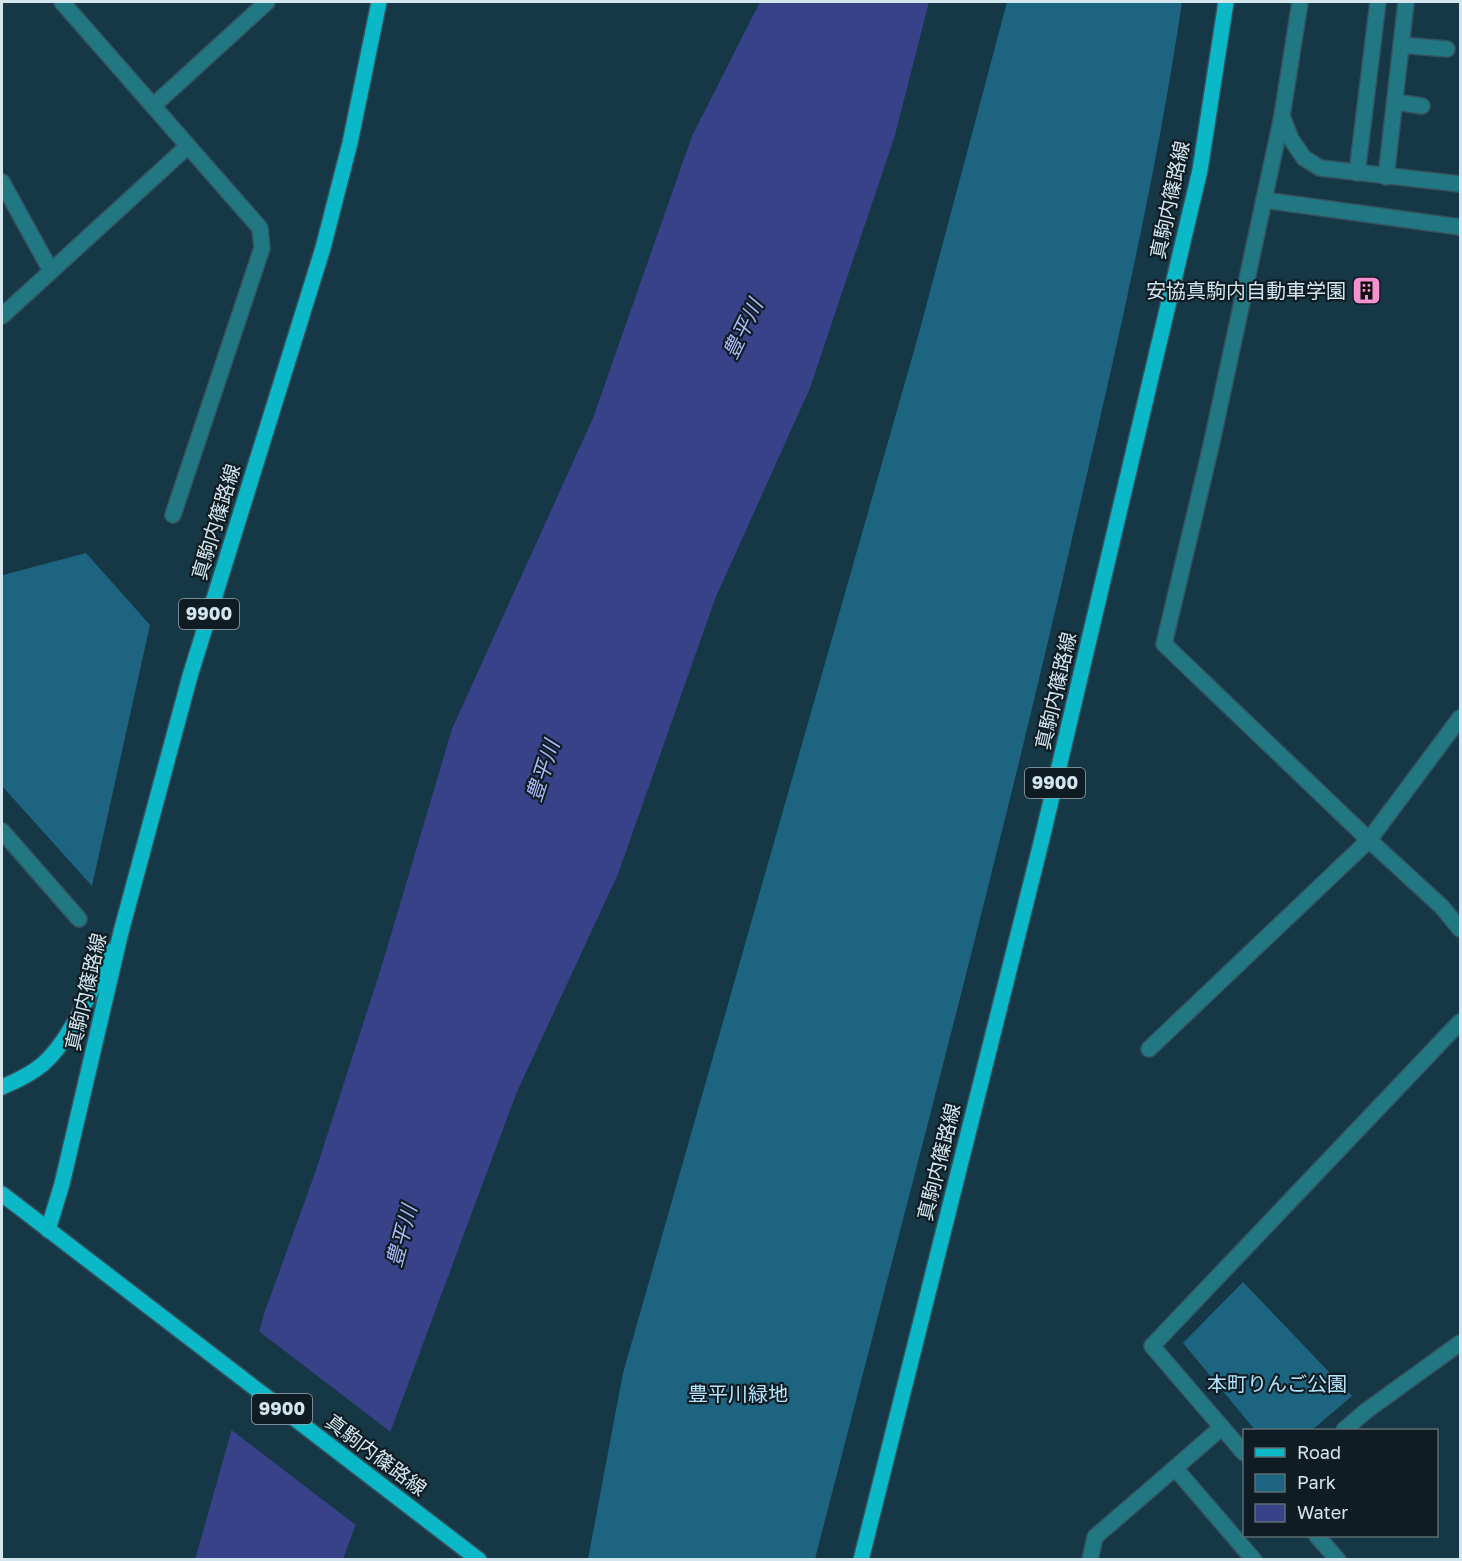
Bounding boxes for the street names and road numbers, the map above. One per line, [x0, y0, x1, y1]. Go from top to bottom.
street label: 真駒内篠路線 [1145, 139, 1193, 261]
street label: 真駒内篠路線 [186, 461, 244, 583]
road number: 9900 [179, 599, 239, 629]
street label: 真駒内篠路線 [1030, 630, 1080, 752]
road number: 9900 [1025, 768, 1085, 798]
street label: 真駒内篠路線 [60, 931, 110, 1053]
street label: 真駒内篠路線 [912, 1101, 964, 1223]
road number: 9900 [252, 1394, 312, 1424]
street label: 真駒内篠路線 [321, 1409, 432, 1500]

